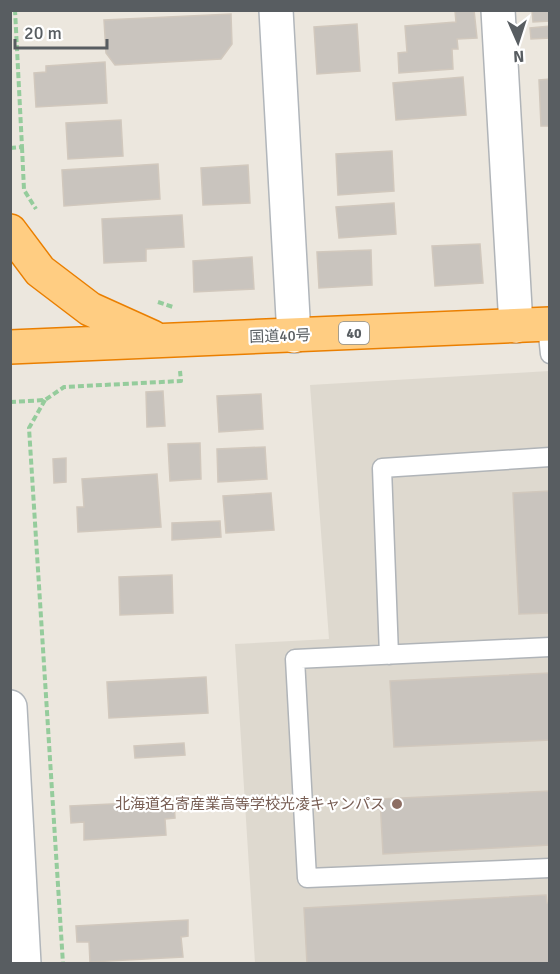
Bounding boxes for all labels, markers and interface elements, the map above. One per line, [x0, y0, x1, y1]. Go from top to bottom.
scale bar [15, 12, 106, 50]
north arrow [488, 12, 548, 72]
text: 20 m [24, 22, 62, 44]
text: N [513, 46, 525, 66]
road number: 40 [339, 322, 369, 344]
street label: 国道40号 [249, 326, 311, 346]
place label: 北海道名寄産業高等学校光凌キャンパス [115, 795, 385, 813]
marker: 北海道名寄産業高等学校光凌キャンパス [390, 797, 404, 811]

